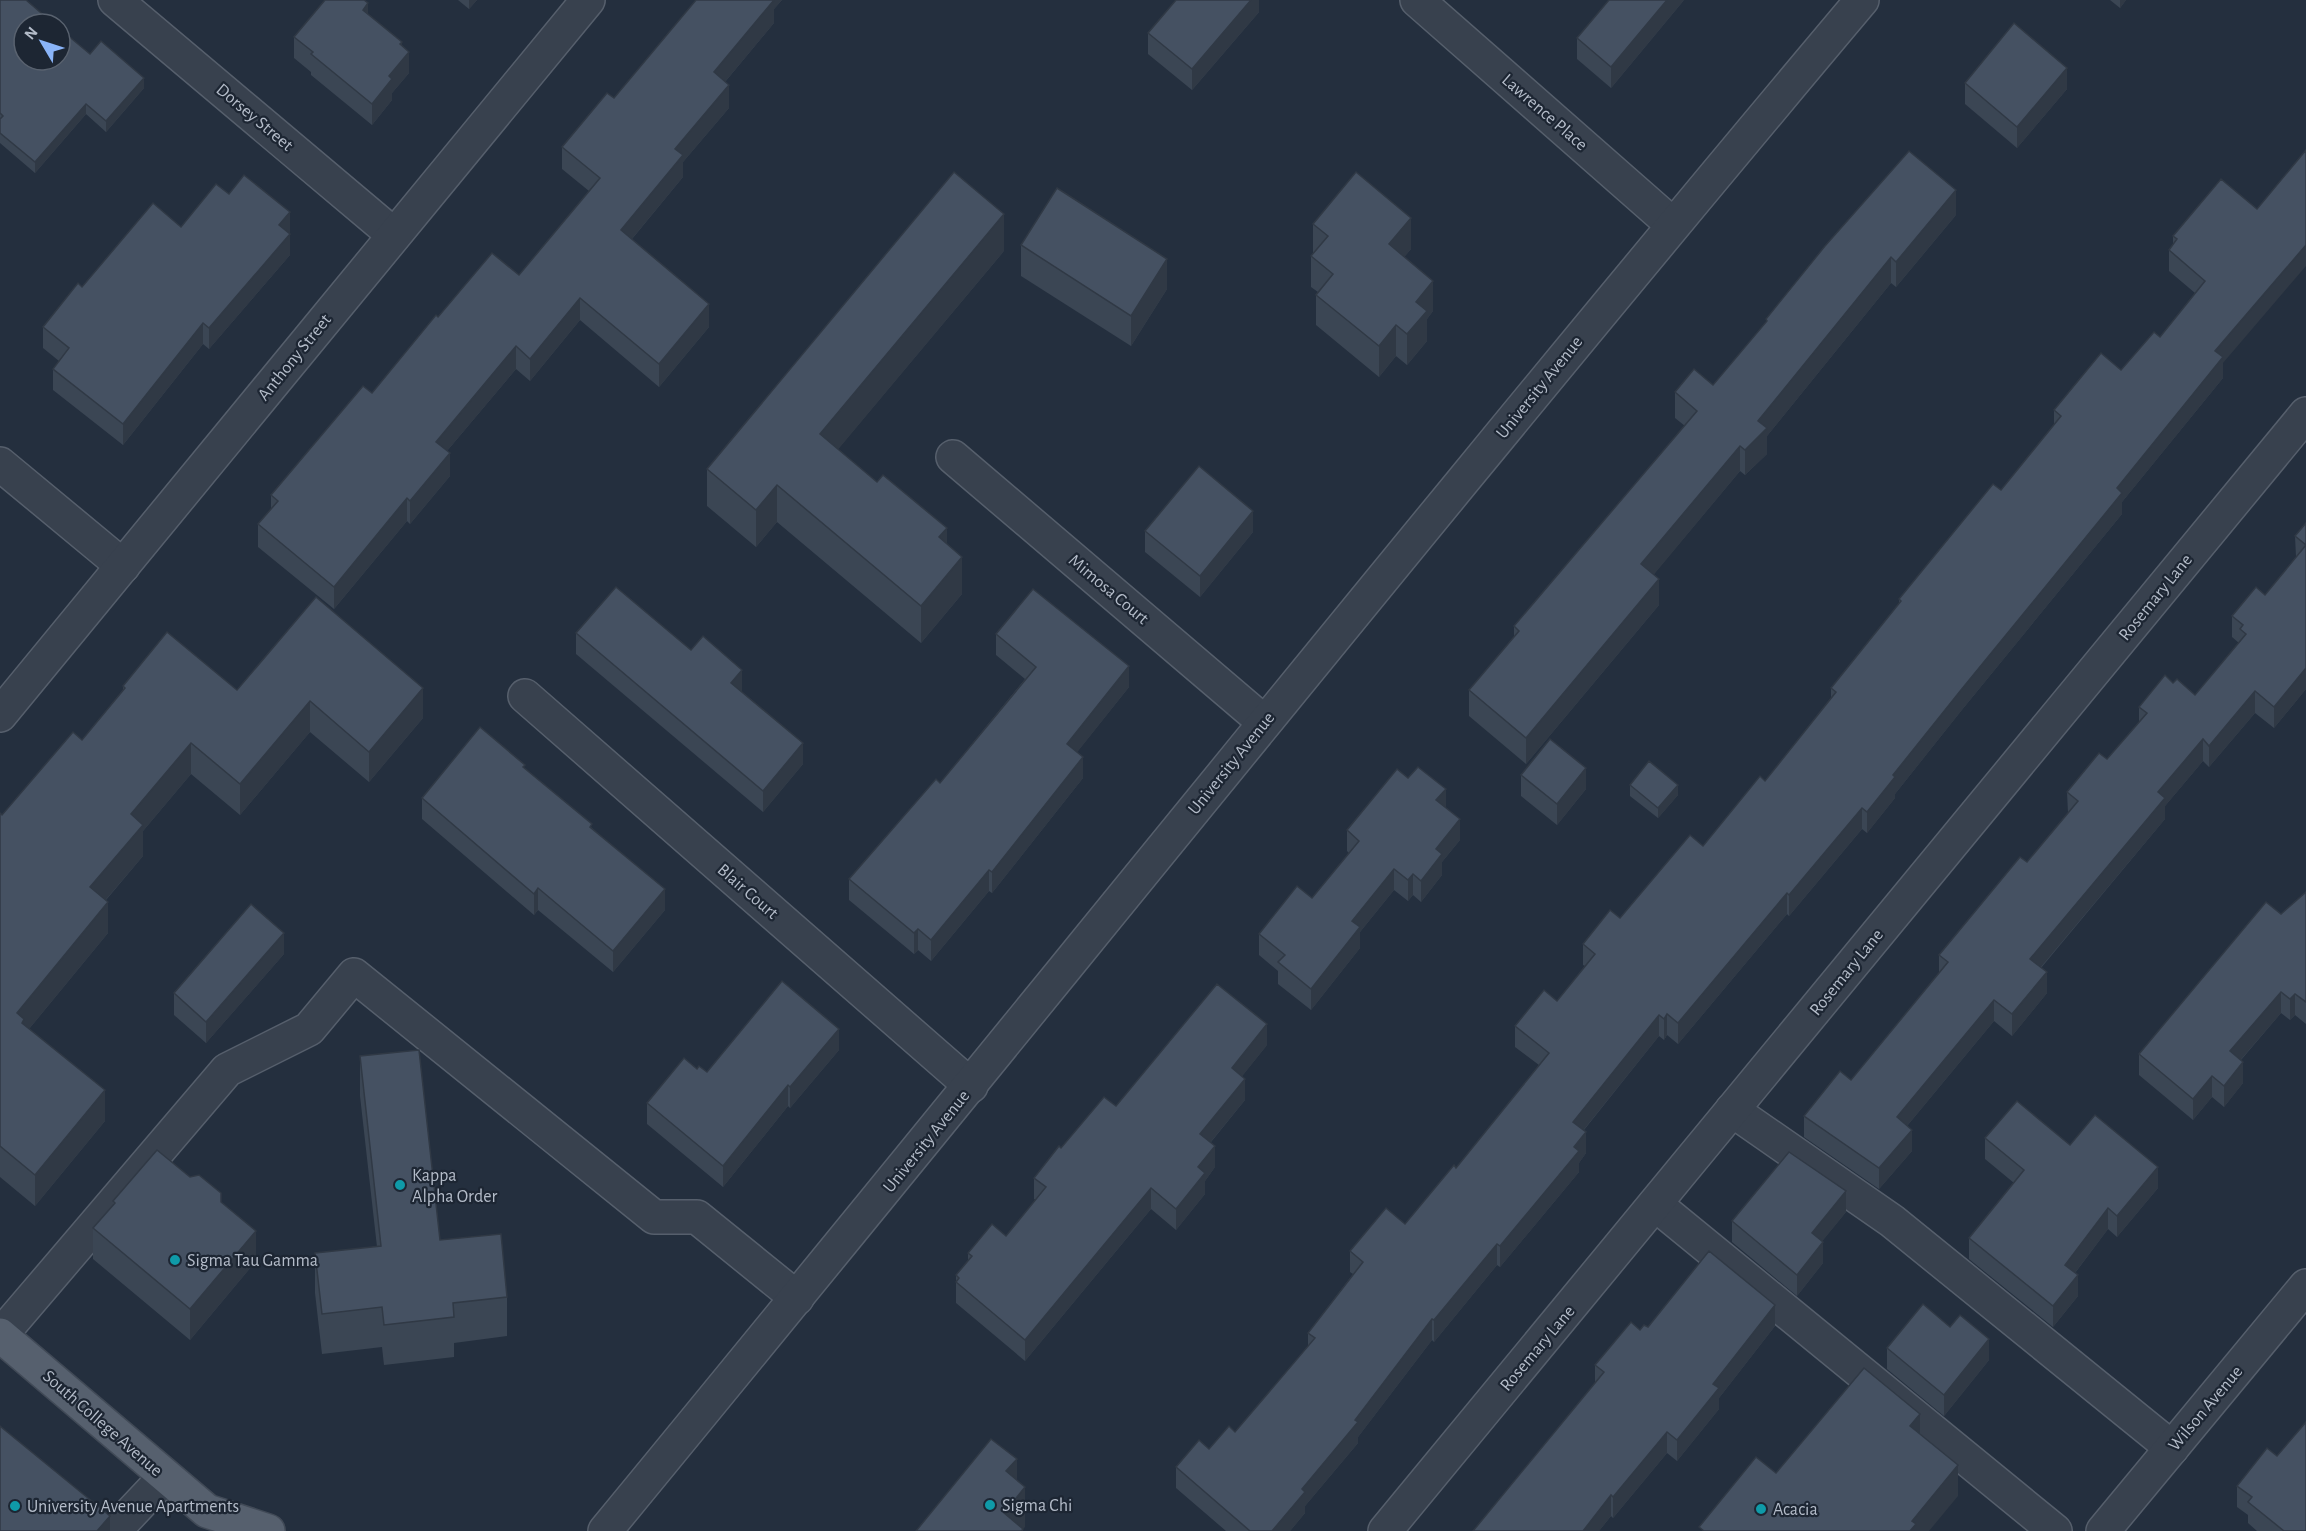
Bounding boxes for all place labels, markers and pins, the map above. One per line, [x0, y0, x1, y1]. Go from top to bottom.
place label: Kappa Alpha Order [412, 1167, 498, 1206]
marker: Kappa Alpha Order [393, 1178, 407, 1192]
place label: Sigma Tau Gamma [187, 1252, 318, 1270]
marker: Sigma Tau Gamma [168, 1253, 182, 1267]
place label: Sigma Chi [1002, 1497, 1072, 1515]
place label: University Avenue Apartments [27, 1498, 239, 1516]
marker: Sigma Chi [983, 1498, 997, 1512]
marker: University Avenue Apartments [8, 1499, 22, 1513]
place label: Acacia [1773, 1501, 1818, 1519]
marker: Acacia [1754, 1502, 1768, 1516]

